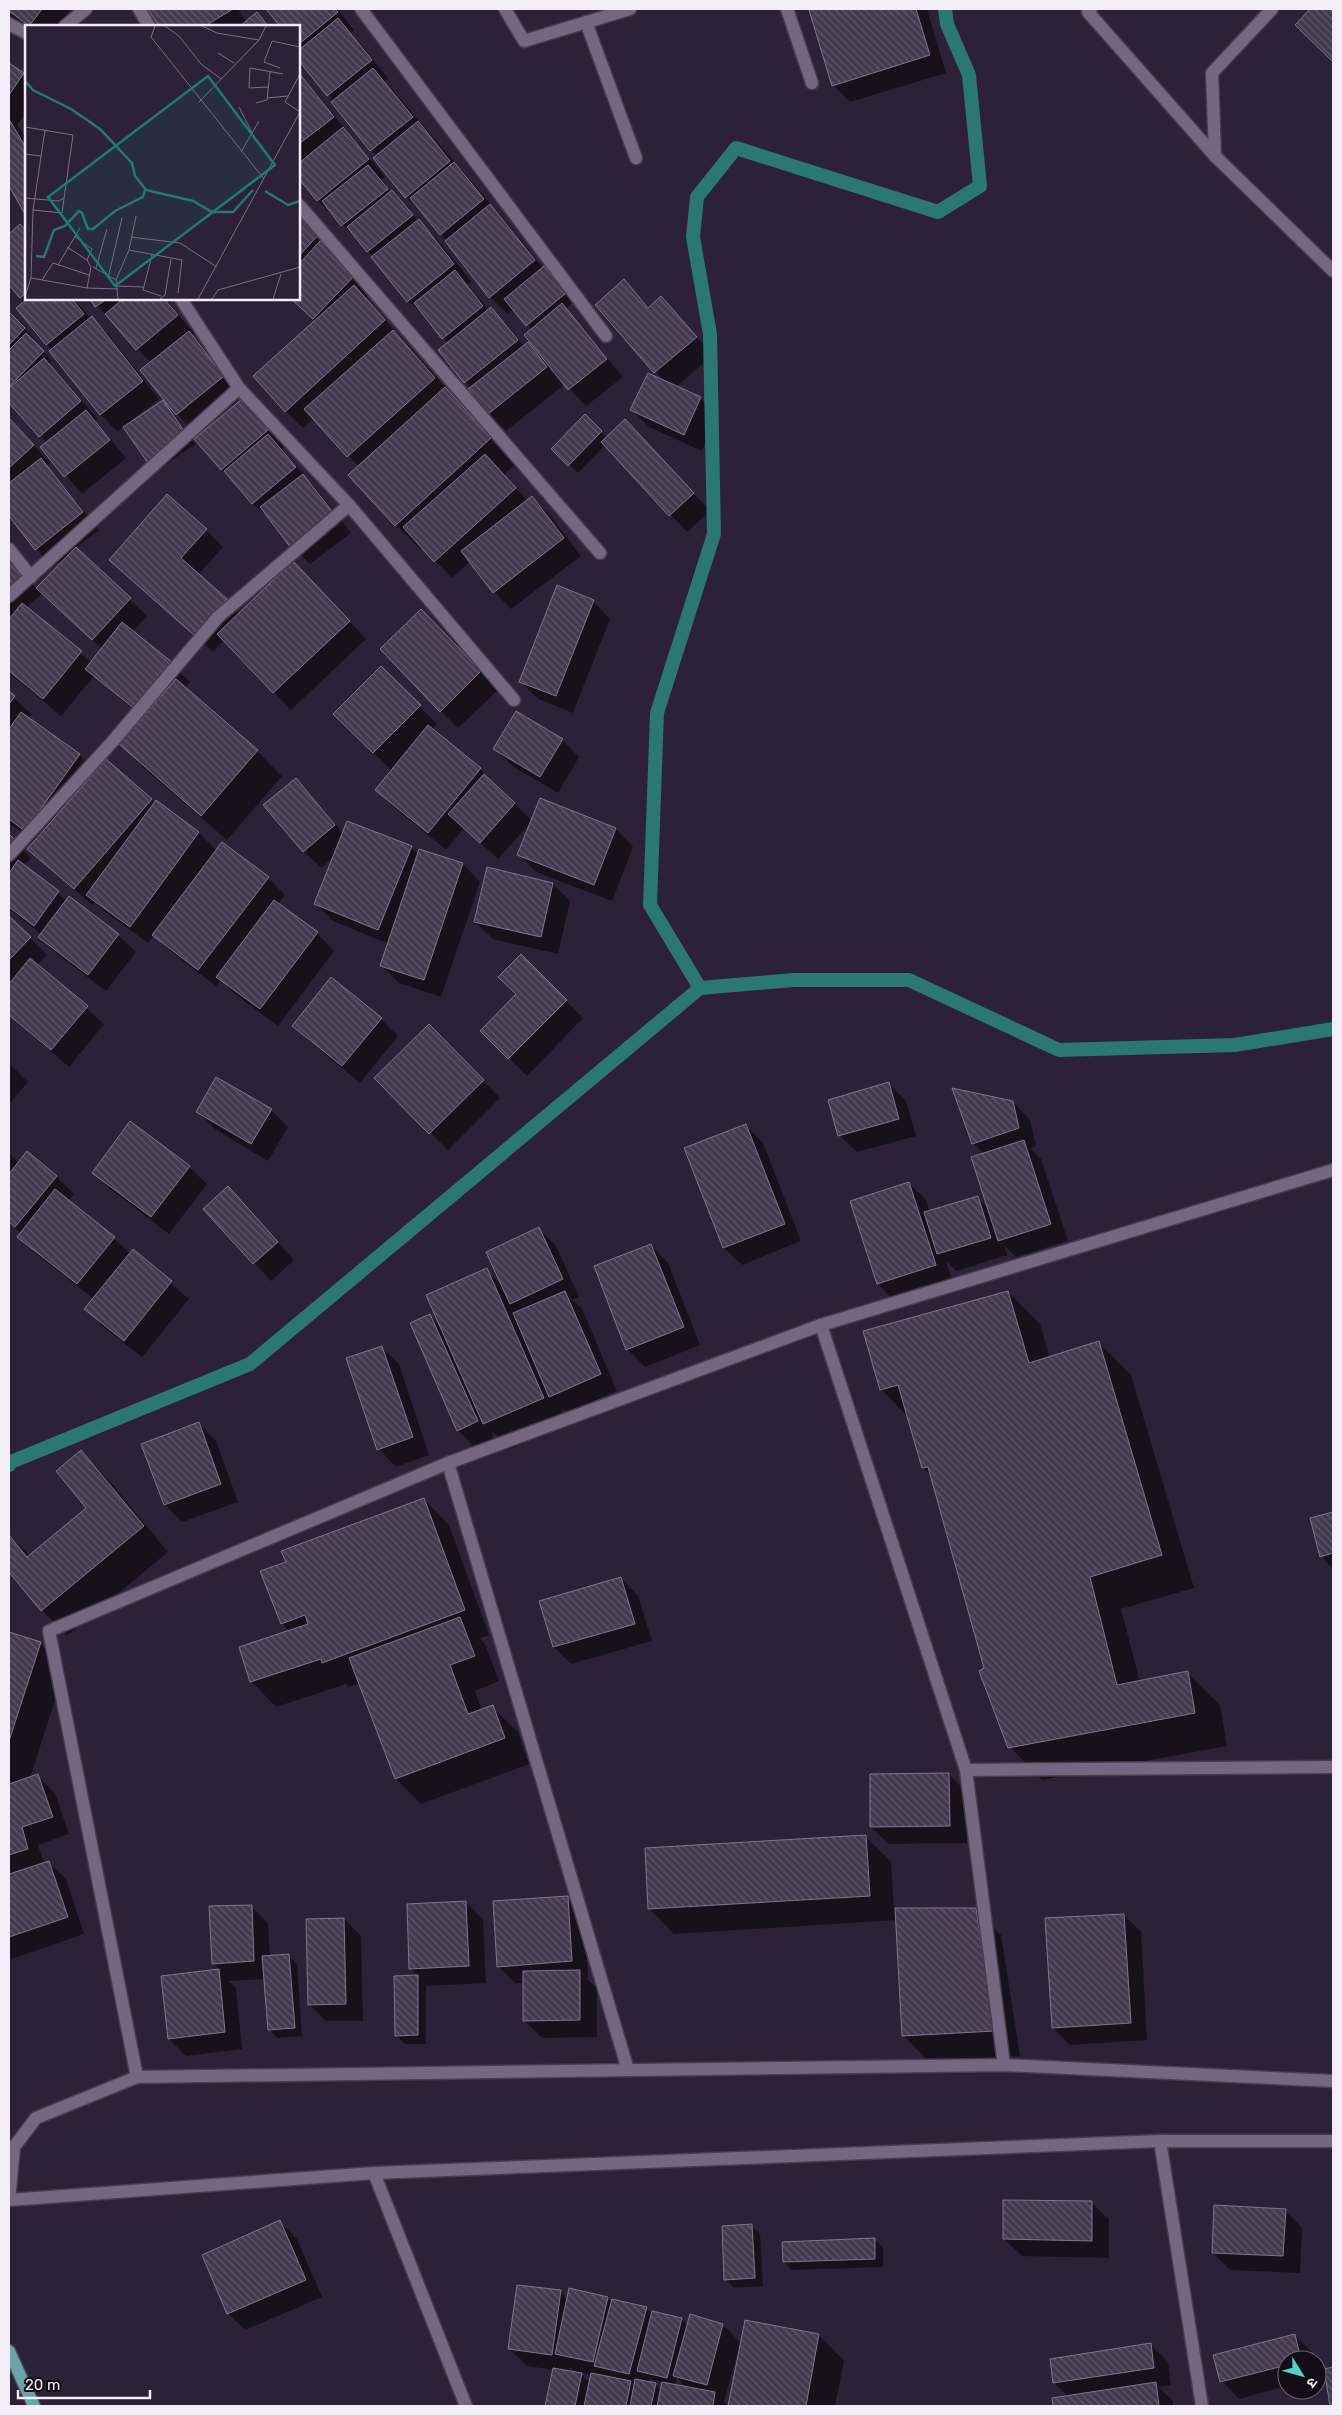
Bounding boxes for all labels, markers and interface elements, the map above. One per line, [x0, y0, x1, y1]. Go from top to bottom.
inset map [25, 25, 300, 300]
north arrow [1277, 2350, 1327, 2400]
scale bar [18, 2368, 150, 2400]
text: उ [1302, 2374, 1321, 2392]
text: 20 m [25, 2376, 60, 2394]

